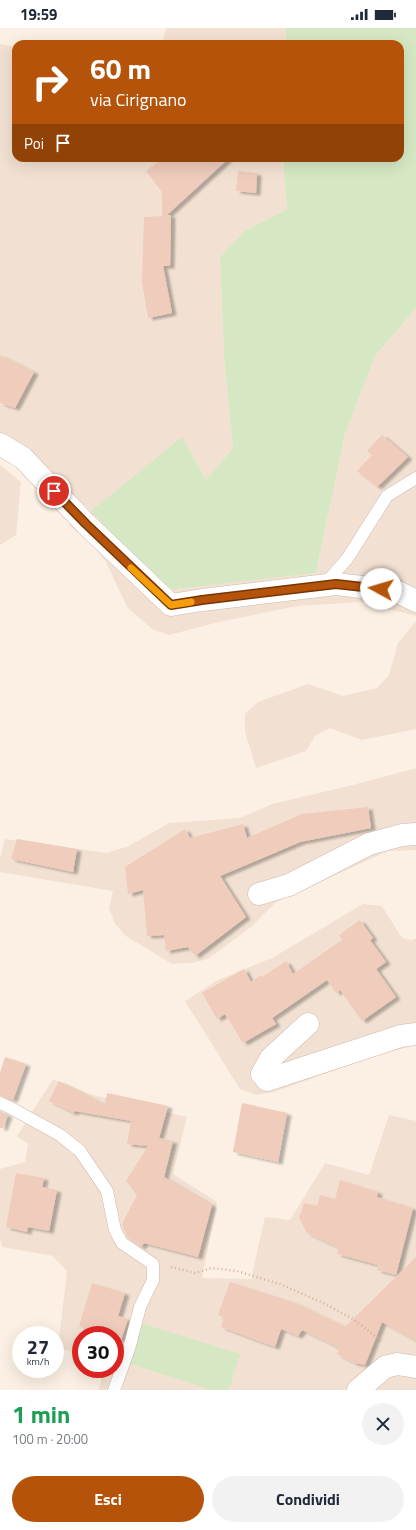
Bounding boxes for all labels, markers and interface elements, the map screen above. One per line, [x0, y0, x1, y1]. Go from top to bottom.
text: 19:59 [20, 3, 57, 26]
text: 60 m [90, 47, 151, 90]
icon: right [24, 56, 76, 108]
text: via Cirignano [90, 86, 187, 113]
text: Poi [24, 132, 44, 155]
icon: arrive [52, 132, 74, 154]
pin [37, 474, 71, 508]
icon: arrive [43, 480, 65, 502]
position arrow [360, 568, 402, 610]
speed limit sign: 30 [72, 1326, 124, 1378]
text: 27 [27, 1331, 49, 1362]
text: km/h [27, 1354, 49, 1369]
text: 1 min [12, 1396, 70, 1432]
button: close [362, 1403, 404, 1445]
text: 100 m · 20:00 [12, 1429, 88, 1449]
button: Esci [12, 1476, 204, 1522]
button: Condividi [212, 1476, 404, 1522]

